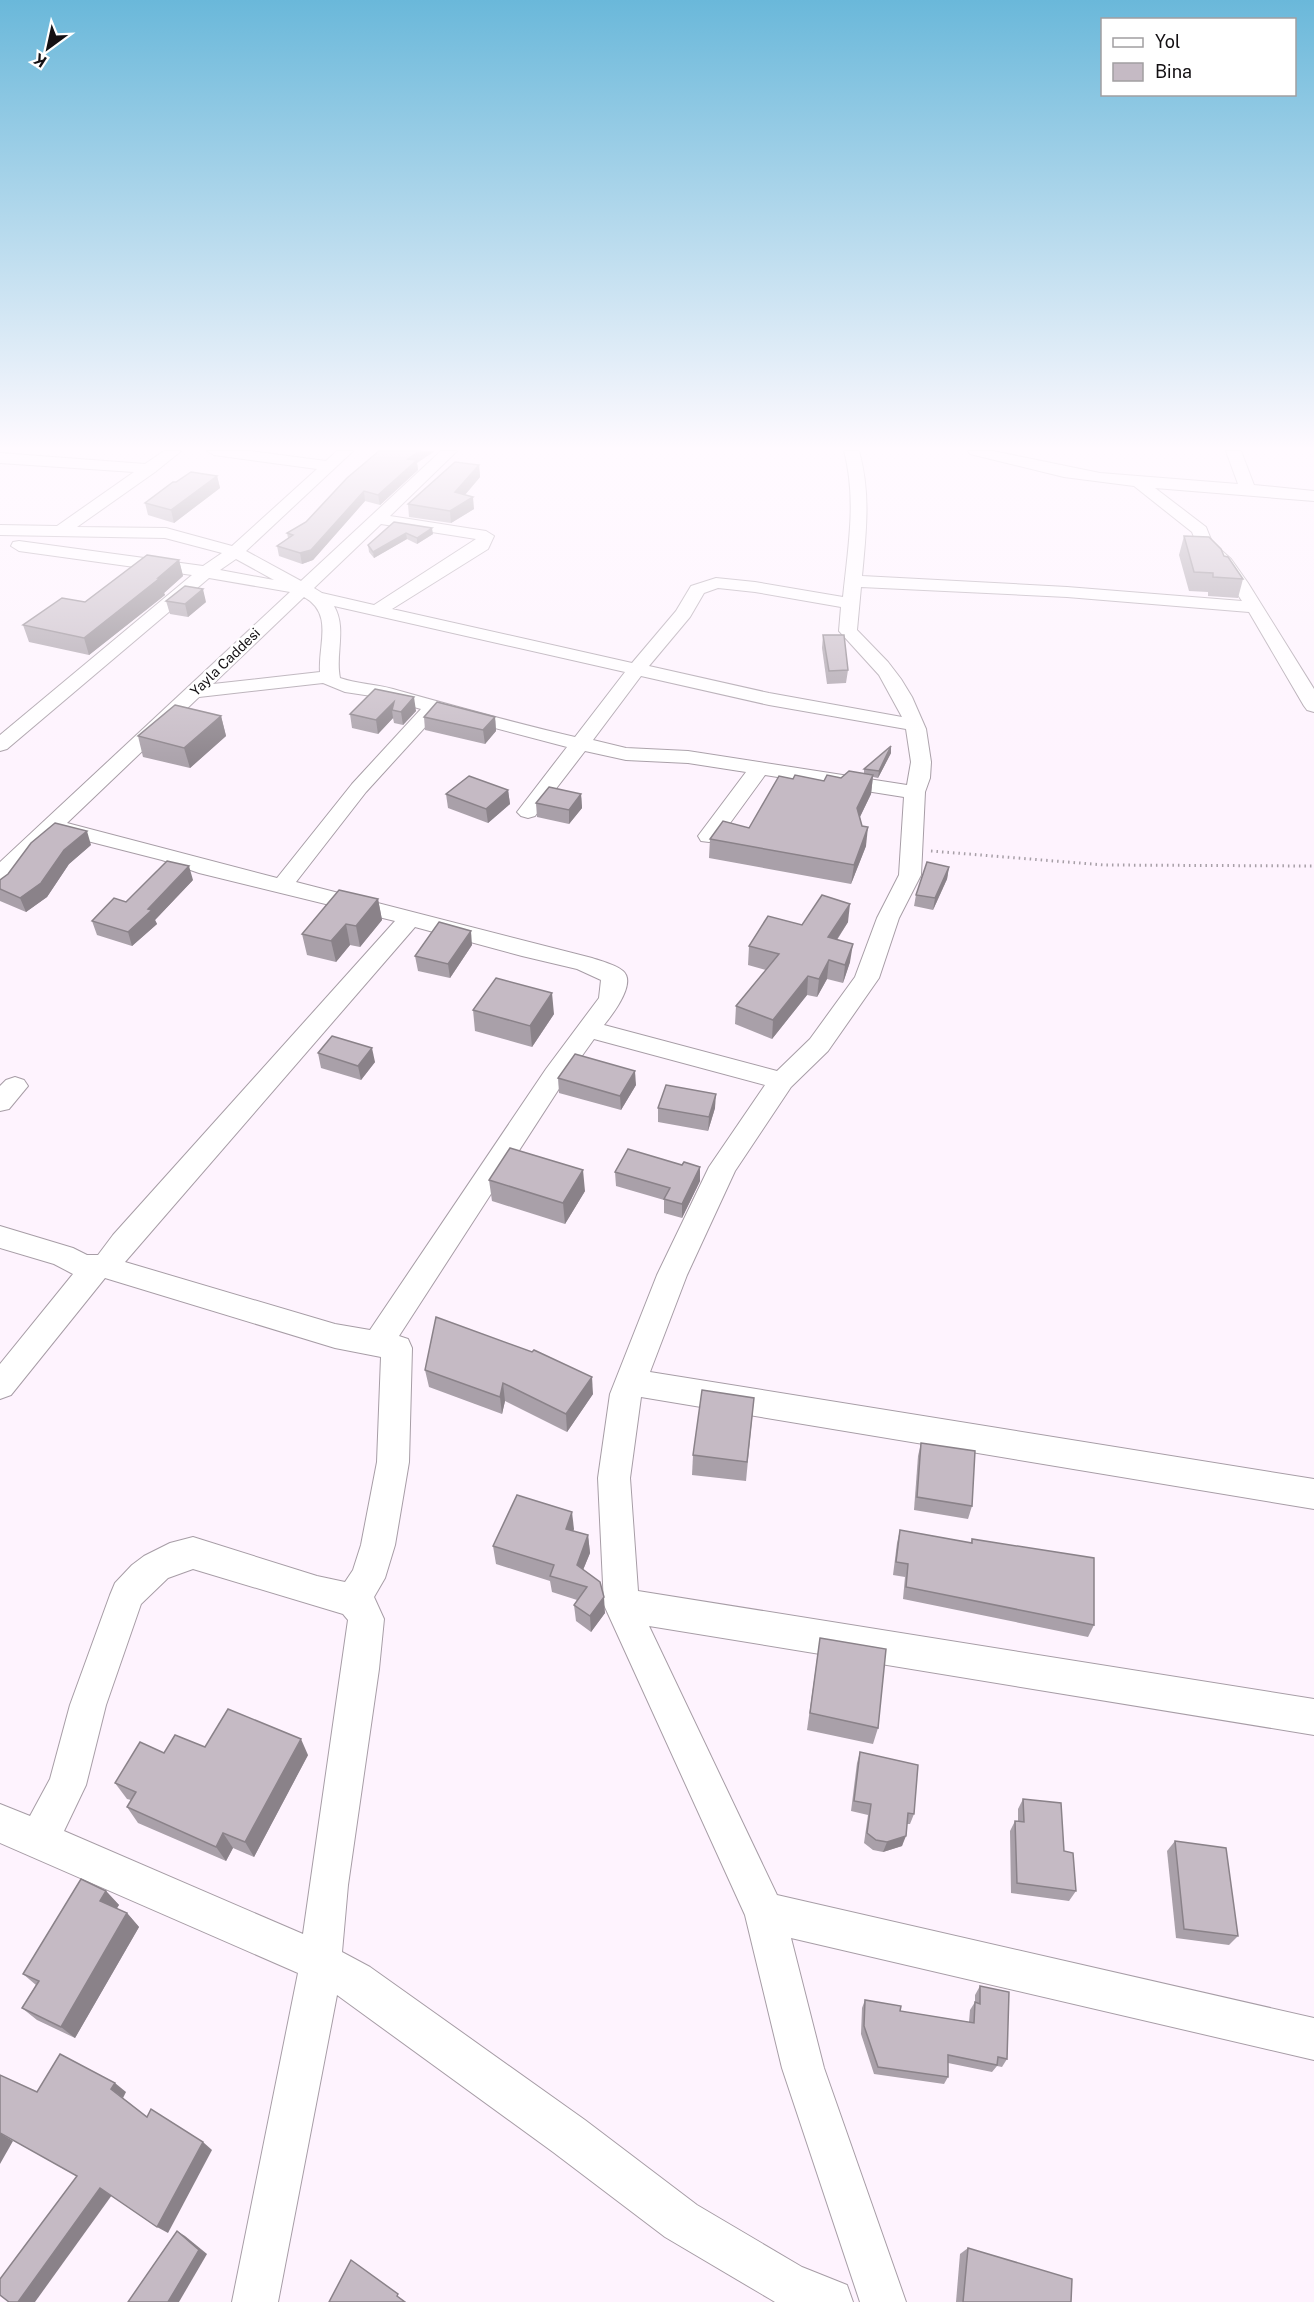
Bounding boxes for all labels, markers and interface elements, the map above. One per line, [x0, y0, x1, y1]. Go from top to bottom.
north arrow [18, 18, 78, 78]
legend [1101, 18, 1296, 96]
text: Yol [1155, 31, 1180, 52]
text: K [30, 49, 50, 71]
text: Bina [1155, 61, 1192, 82]
street label: Yayla Caddesi [187, 625, 263, 699]

